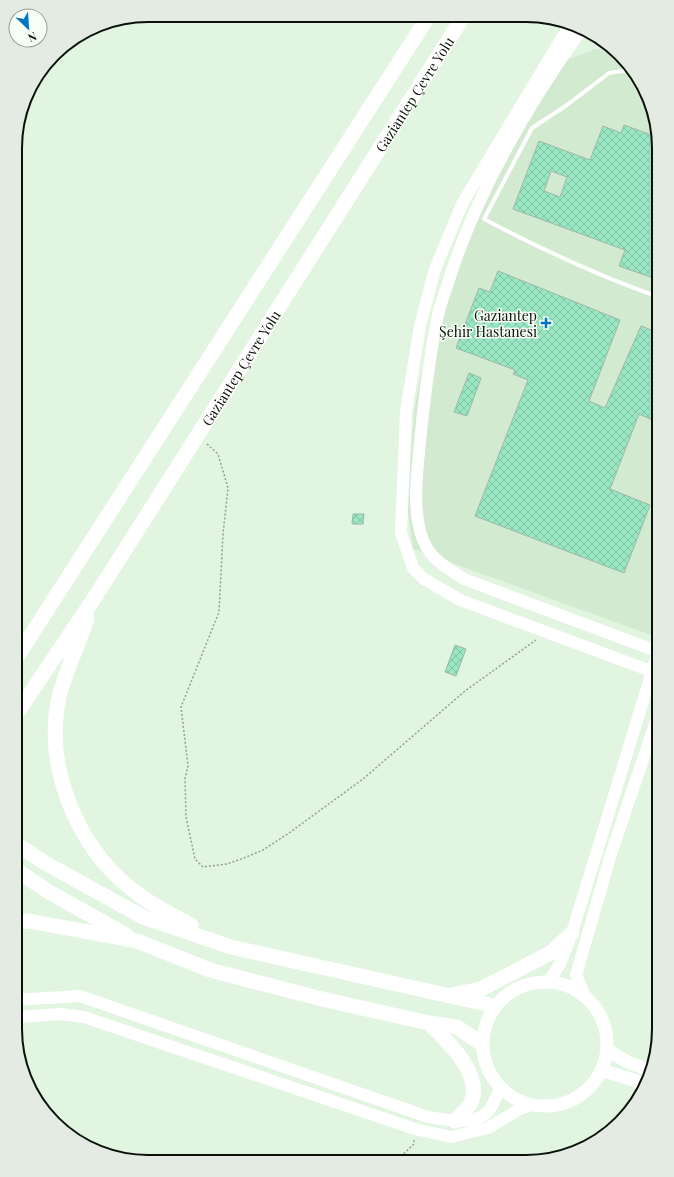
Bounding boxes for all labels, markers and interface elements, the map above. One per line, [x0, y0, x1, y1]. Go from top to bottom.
north arrow [8, 8, 48, 48]
text: N [26, 29, 39, 46]
street label: Gaziantep Çevre Yolu [370, 33, 458, 155]
street label: Gaziantep Çevre Yolu [197, 306, 284, 429]
place label: Gaziantep Şehir Hastanesi [439, 306, 537, 341]
marker: Gaziantep Şehir Hastanesi [540, 317, 552, 329]

